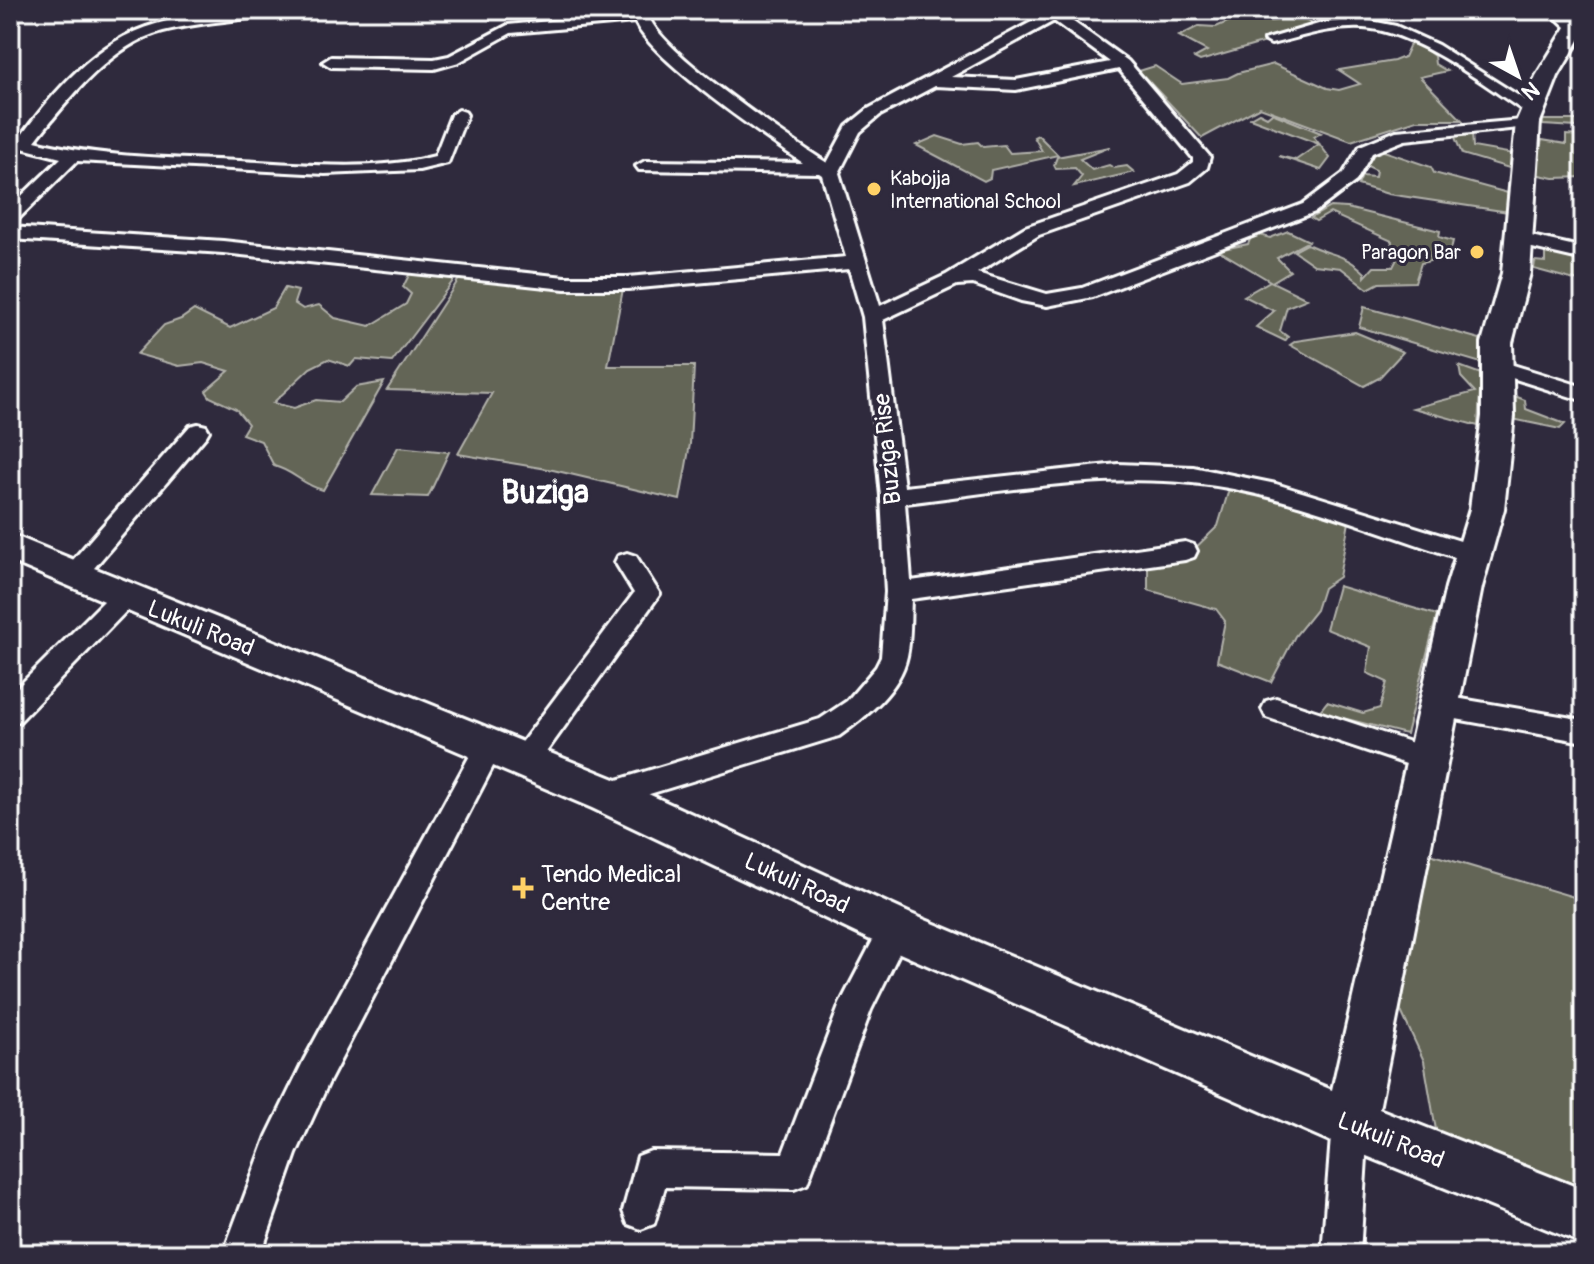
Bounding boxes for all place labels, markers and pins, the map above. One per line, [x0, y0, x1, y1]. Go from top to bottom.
place label: Kabojja International School [890, 166, 1061, 214]
marker: Kabojja International School [865, 180, 883, 198]
place label: Paragon Bar [1361, 240, 1461, 265]
marker: Paragon Bar [1468, 243, 1486, 261]
place label: Tendo Medical Centre [541, 860, 681, 917]
marker: Tendo Medical Centre [512, 877, 534, 899]

